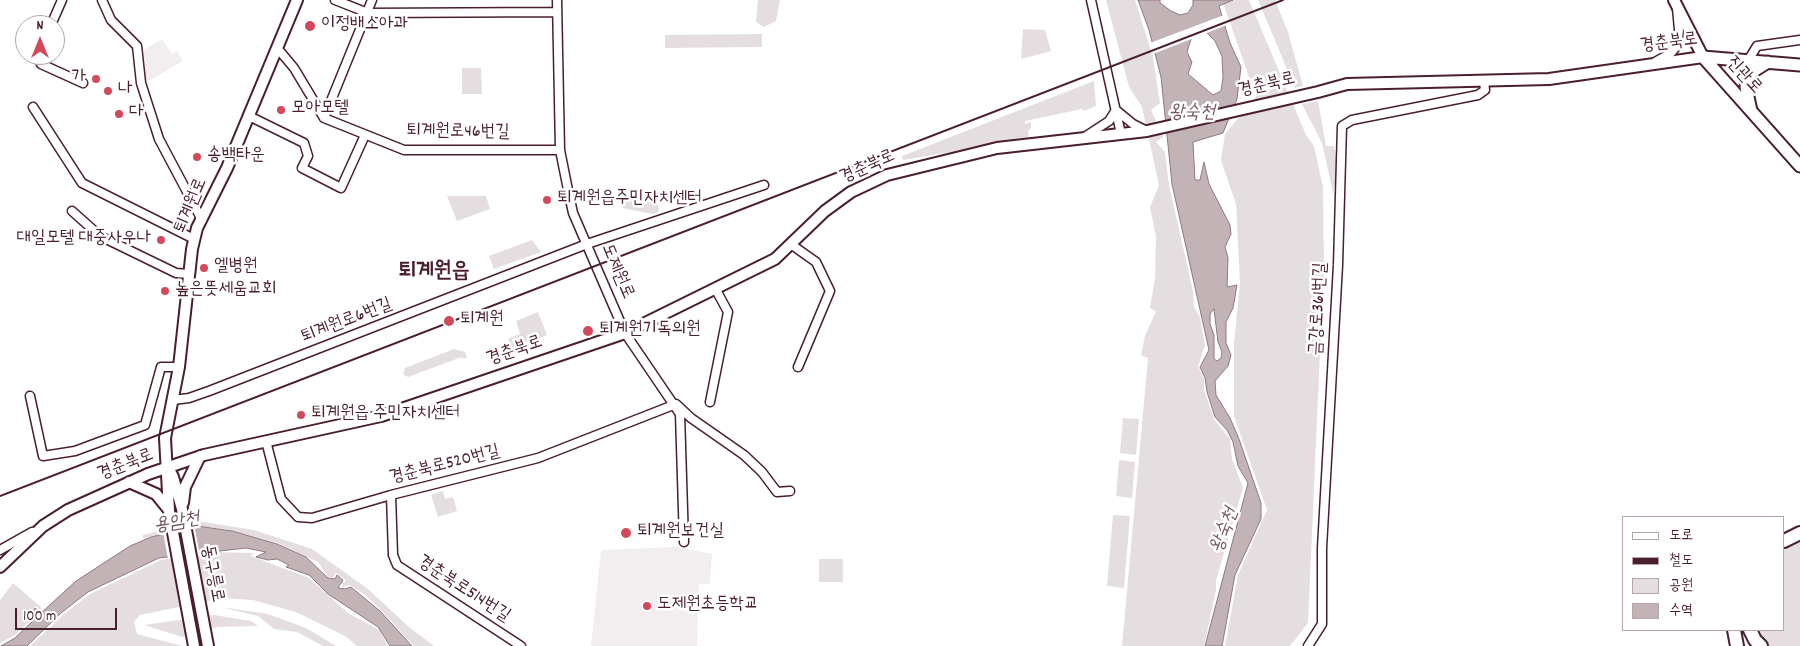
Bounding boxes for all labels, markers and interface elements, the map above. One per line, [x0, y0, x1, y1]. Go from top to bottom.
north arrow [15, 15, 65, 65]
place label: 이정배소아과 [321, 15, 408, 37]
text: N [37, 16, 43, 36]
marker: 이정배소아과 [303, 19, 317, 33]
street label: 경춘북로 [1639, 30, 1699, 58]
street label: 진관로 [1720, 53, 1766, 99]
place label: 가 [72, 68, 86, 90]
street label: 경춘북로 [1236, 69, 1298, 103]
marker: 가 [90, 73, 102, 85]
place label: 나 [118, 80, 132, 102]
marker: 나 [102, 85, 114, 97]
place label: 모아모텔 [291, 99, 349, 121]
place label: 다 [129, 103, 143, 125]
water label: 왕숙천 [1169, 103, 1215, 125]
marker: 모아모텔 [275, 104, 287, 116]
marker: 다 [113, 108, 125, 120]
street label: 퇴계원로46번길 [406, 121, 510, 145]
place label: 송백타운 [207, 146, 265, 168]
street label: 경춘북로 [837, 146, 899, 190]
marker: 송백타운 [191, 151, 203, 163]
street label: 퇴계원로 [171, 175, 213, 237]
place label: 퇴계원읍주민자치센터 [557, 189, 702, 211]
marker: 퇴계원읍주민자치센터 [541, 194, 553, 206]
place label: 대일모텔 대중사우나 [17, 229, 151, 251]
marker: 대일모텔 대중사우나 [155, 234, 167, 246]
street label: 도제원로 [595, 241, 637, 303]
place label: 엘병원 [214, 257, 257, 279]
district label: 퇴계원읍 [399, 260, 469, 286]
marker: 엘병원 [198, 262, 210, 274]
street label: 금강로361번길 [1307, 262, 1333, 356]
place label: 높은뜻세움교회 [175, 280, 276, 302]
marker: 높은뜻세움교회 [159, 285, 171, 297]
street label: 퇴계원로6번길 [298, 295, 396, 349]
place label: 퇴계원 [460, 310, 503, 332]
marker: 퇴계원 [442, 314, 456, 328]
place label: 퇴계원기독의원 [599, 320, 700, 342]
marker: 퇴계원기독의원 [581, 324, 595, 338]
street label: 경춘북로 [484, 332, 546, 372]
place label: 퇴계원읍 주민자치센터 [311, 404, 460, 426]
marker: 퇴계원읍 주민자치센터 [295, 409, 307, 421]
street label: 경춘북로520번길 [388, 442, 502, 490]
street label: 경춘북로 [95, 446, 157, 486]
water label: 왕숙천 [1207, 506, 1245, 556]
water label: 용암천 [152, 509, 202, 539]
legend [1622, 516, 1785, 631]
place label: 퇴계원보건실 [637, 522, 724, 544]
text: 도로 [1669, 525, 1693, 547]
marker: 퇴계원보건실 [619, 526, 633, 540]
street label: 동구릉로 [195, 544, 227, 604]
text: 철도 [1669, 550, 1693, 572]
street label: 경춘북로514번길 [412, 552, 514, 628]
text: 공원 [1669, 575, 1693, 597]
place label: 도제원초등학교 [657, 595, 758, 617]
scale bar [18, 598, 120, 630]
marker: 도제원초등학교 [641, 600, 653, 612]
text: 수역 [1669, 600, 1693, 622]
text: 100 m [23, 606, 56, 628]

